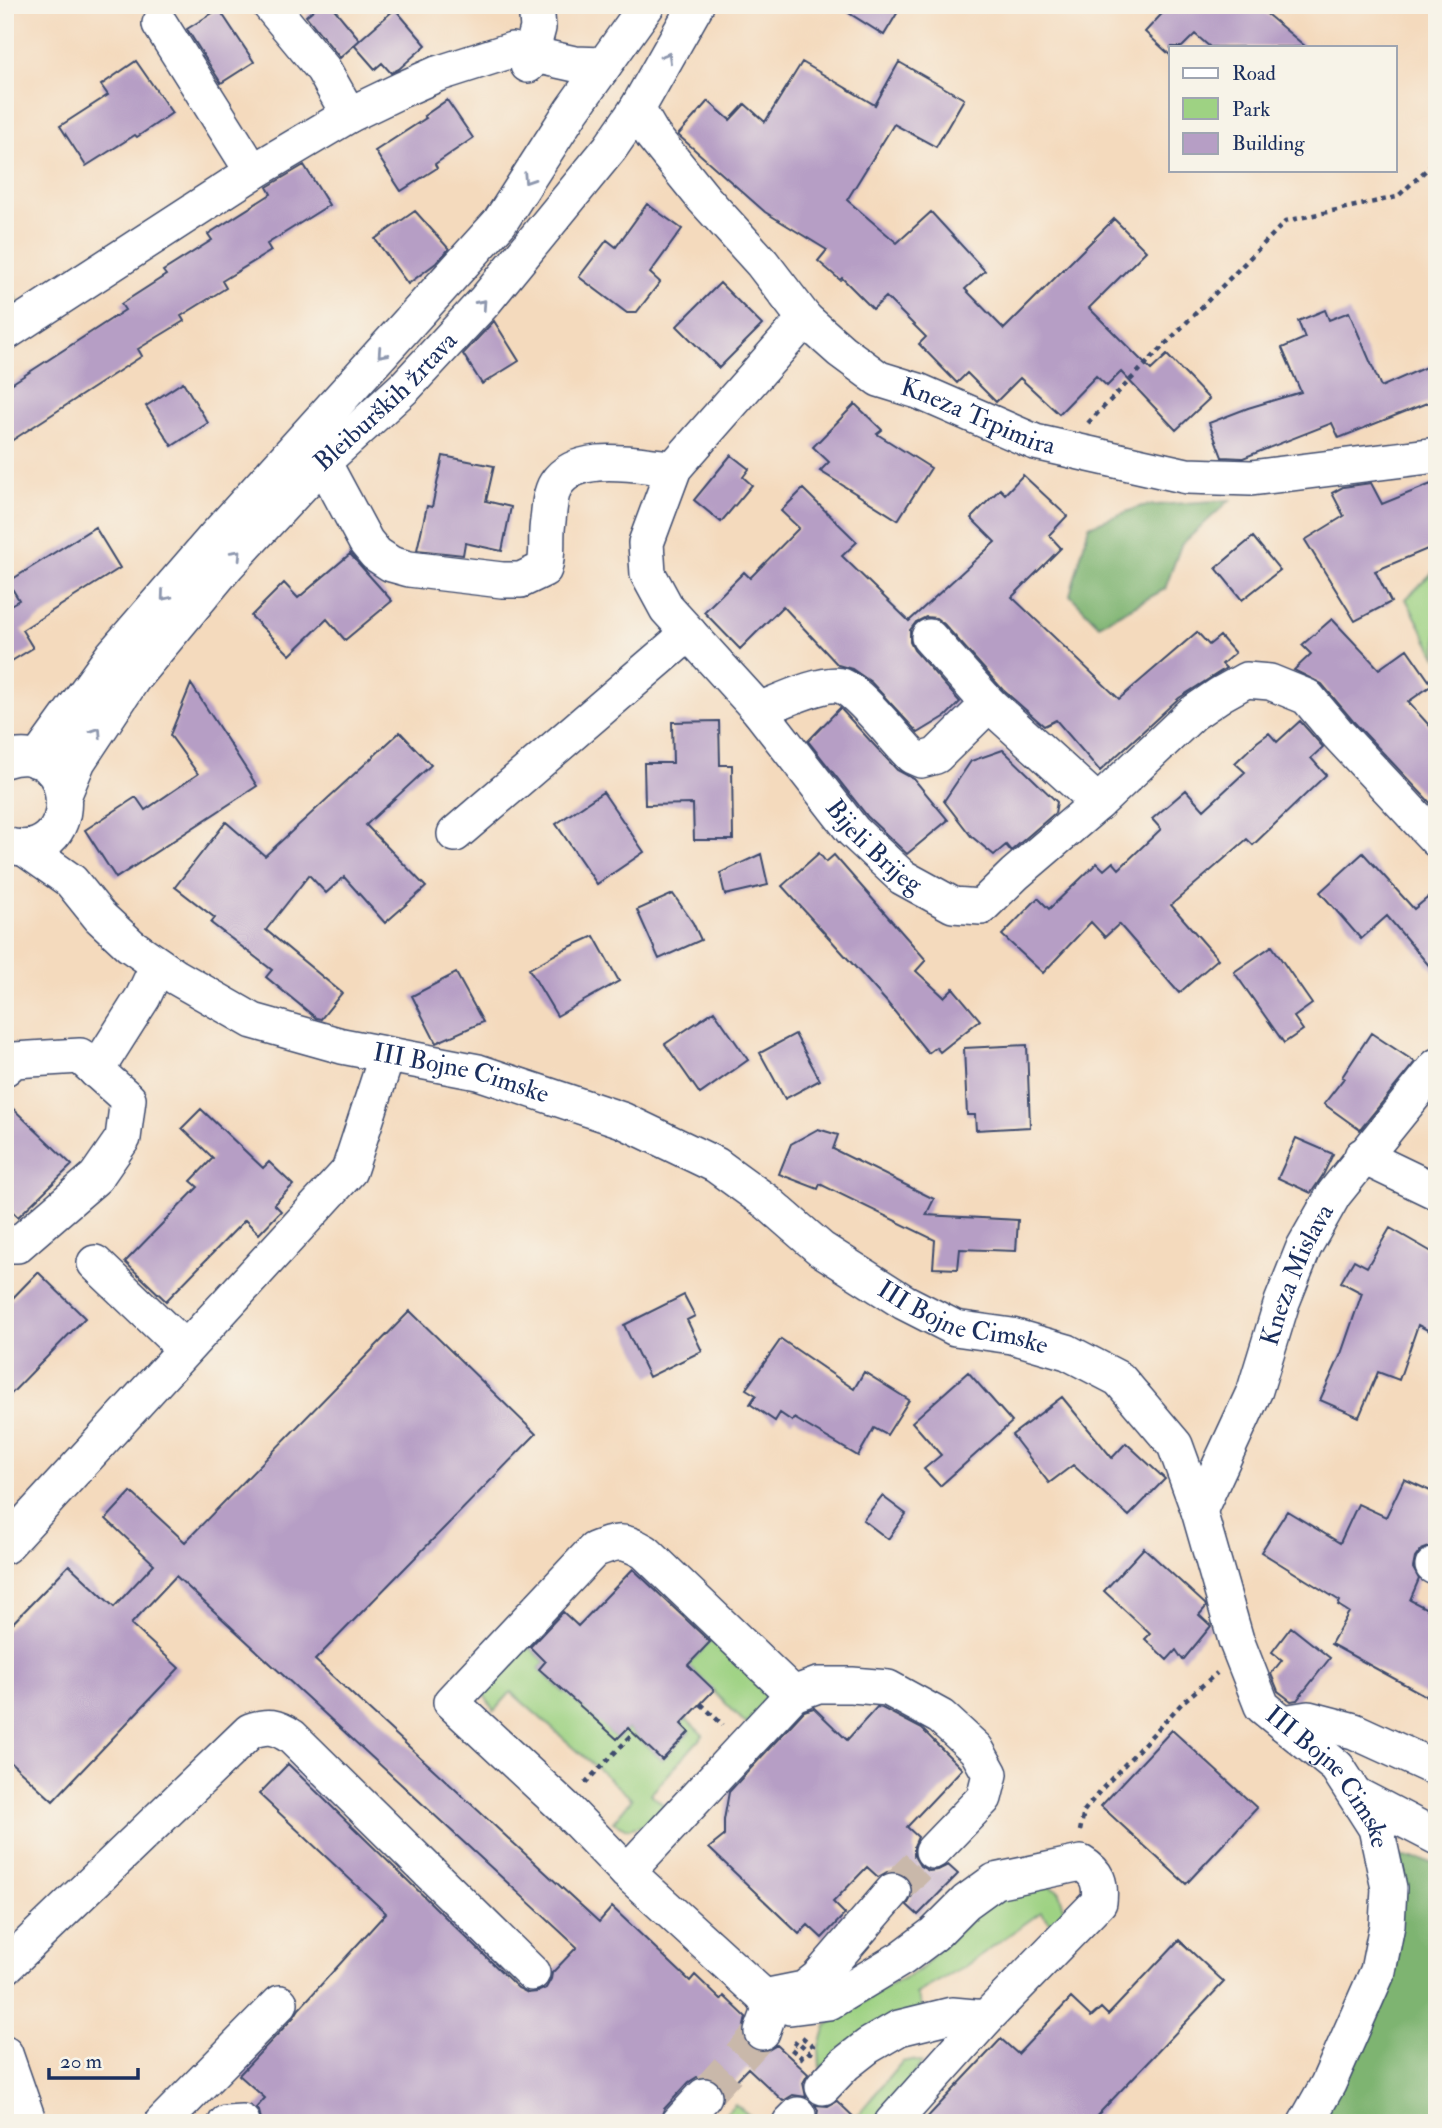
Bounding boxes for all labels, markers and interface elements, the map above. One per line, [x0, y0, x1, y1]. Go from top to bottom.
legend [1169, 46, 1396, 172]
one-way arrow [659, 52, 672, 64]
text: Road [1232, 60, 1277, 87]
text: Park [1232, 96, 1270, 123]
text: Building [1232, 130, 1305, 157]
one-way arrow [523, 171, 536, 184]
one-way arrow [474, 299, 486, 312]
street label: Bleiburških žrtava [307, 325, 464, 478]
one-way arrow [377, 345, 390, 358]
street label: Kneza Trpimira [897, 371, 1059, 462]
one-way arrow [229, 549, 242, 562]
one-way arrow [161, 588, 173, 601]
one-way arrow [88, 727, 101, 740]
street label: Bijeli Brijeg [818, 793, 928, 901]
street label: III Bojne Cimske [370, 1036, 553, 1111]
street label: Kneza Mislava [1254, 1198, 1341, 1350]
street label: III Bojne Cimske [871, 1273, 1052, 1362]
street label: III Bojne Cimske [1259, 1699, 1396, 1851]
scale bar [49, 2037, 138, 2081]
text: 20 m [60, 2048, 102, 2075]

